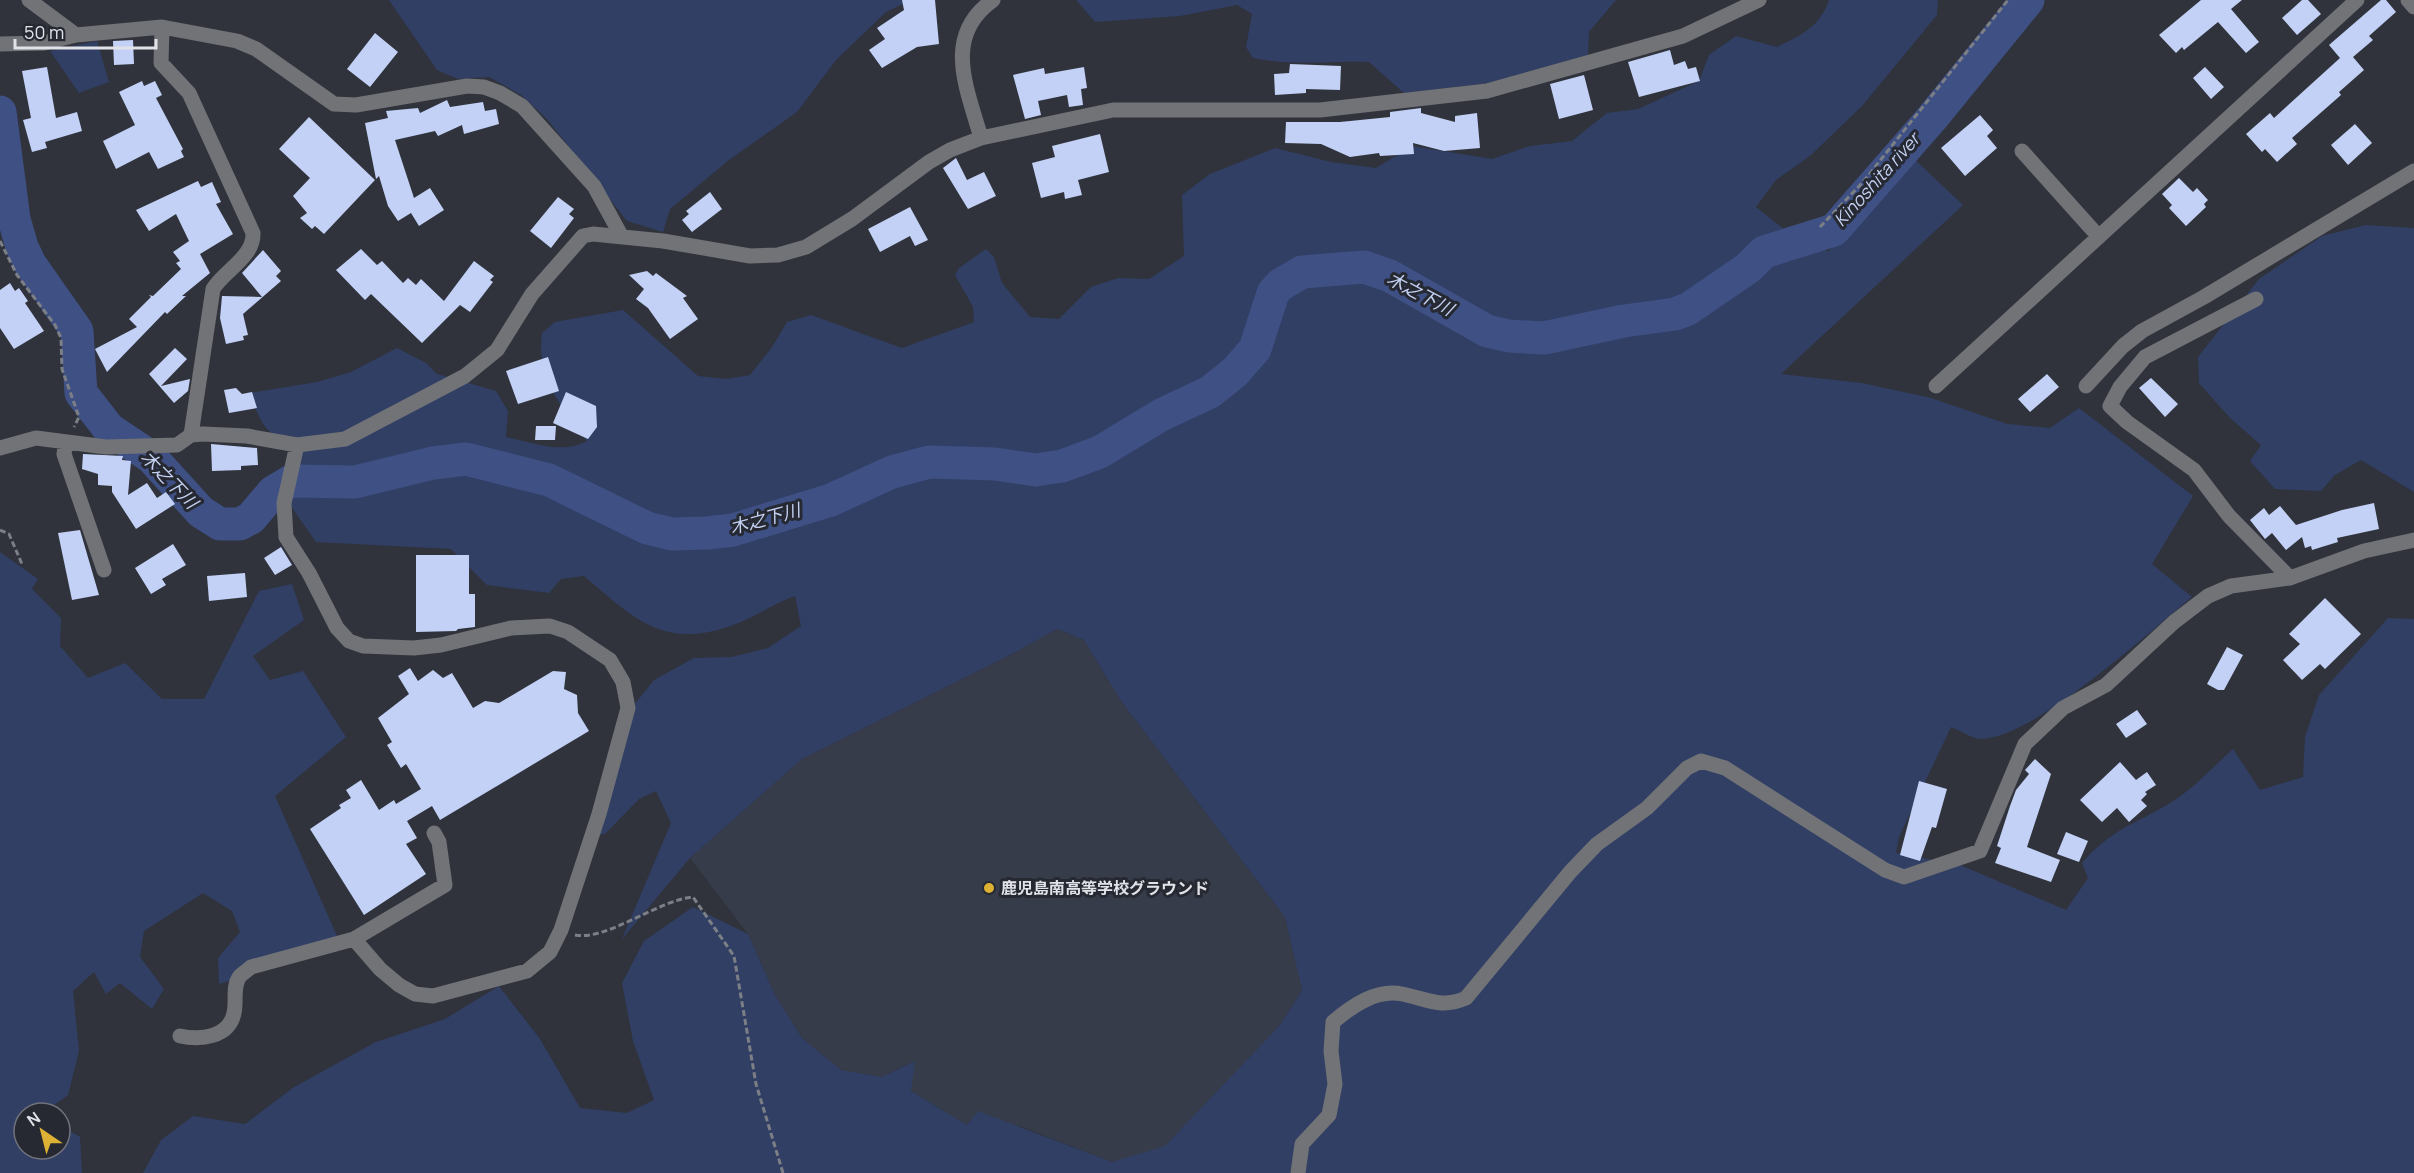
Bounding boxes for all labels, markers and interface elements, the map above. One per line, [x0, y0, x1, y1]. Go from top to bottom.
scale bar [15, 12, 156, 50]
text: 50 m [24, 20, 64, 44]
water label: Kinoshita river [1828, 126, 1926, 231]
water label: 木之下川 [1383, 266, 1460, 322]
water label: 木之下川 [136, 445, 205, 515]
water label: 木之下川 [727, 497, 805, 539]
place label: 鹿児島南高等学校グラウンド [1001, 877, 1209, 899]
marker: 鹿児島南高等学校グラウンド [982, 881, 996, 895]
north arrow [12, 1101, 72, 1161]
text: N [22, 1106, 44, 1131]

